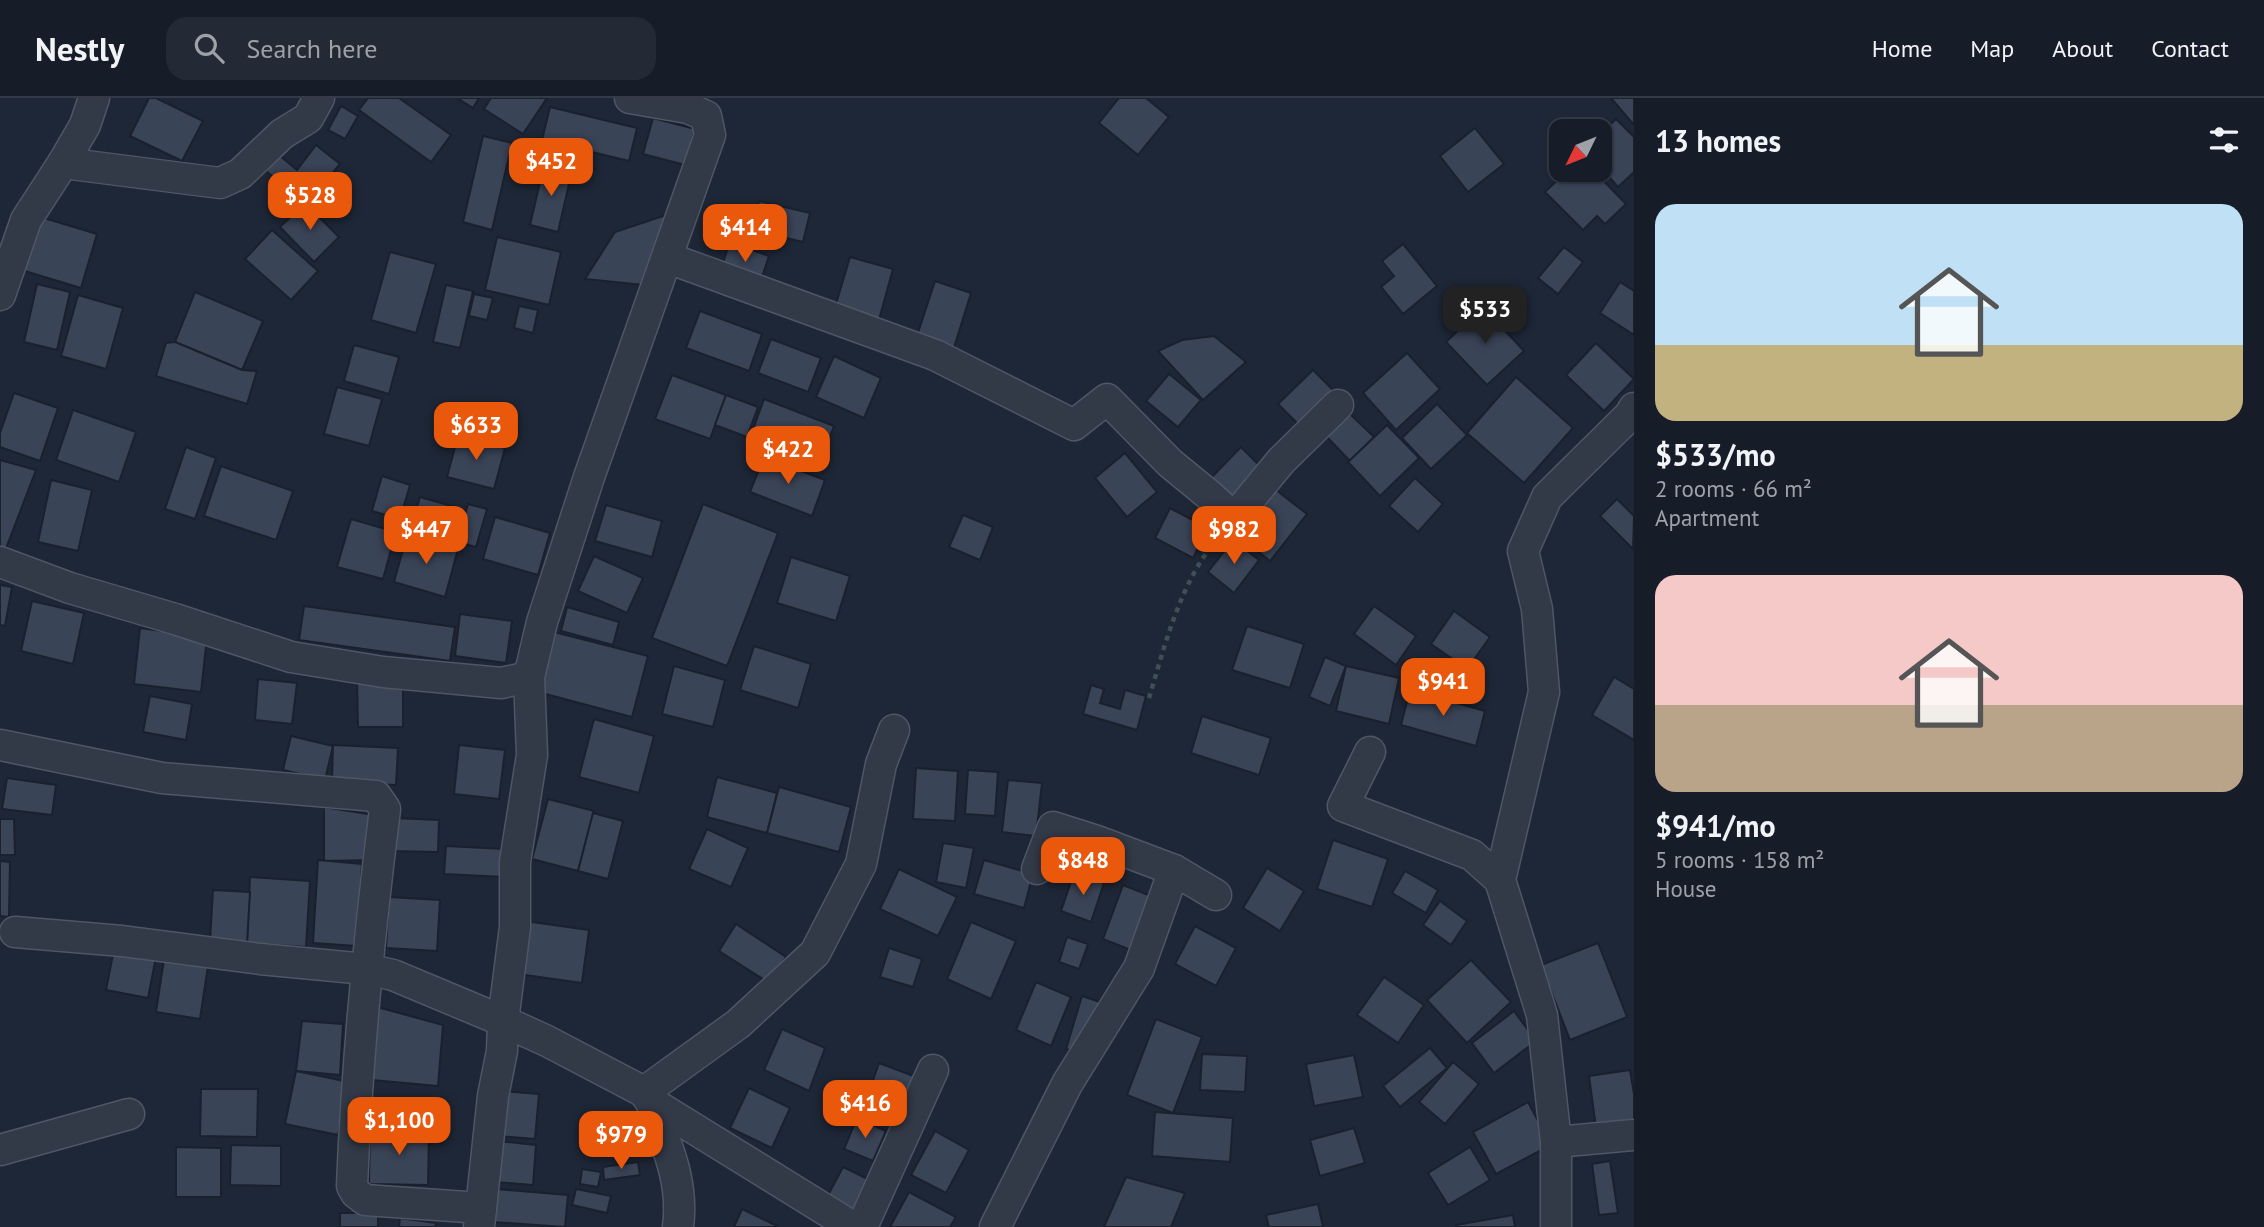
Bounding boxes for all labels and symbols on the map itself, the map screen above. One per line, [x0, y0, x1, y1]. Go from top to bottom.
north arrow [1549, 119, 1612, 182]
pin: $452 [510, 139, 592, 198]
pin: $528 [269, 172, 351, 232]
pin: $414 [704, 204, 786, 264]
pin: $533 [1444, 286, 1526, 346]
pin: $633 [435, 402, 517, 462]
pin: $422 [747, 426, 829, 486]
pin: $447 [385, 506, 467, 566]
pin: $982 [1193, 506, 1275, 566]
pin: $941 [1402, 658, 1484, 718]
pin: $848 [1042, 838, 1124, 897]
pin: $416 [824, 1080, 906, 1140]
pin: $1,100 [342, 1098, 456, 1157]
pin: $979 [580, 1112, 662, 1171]

